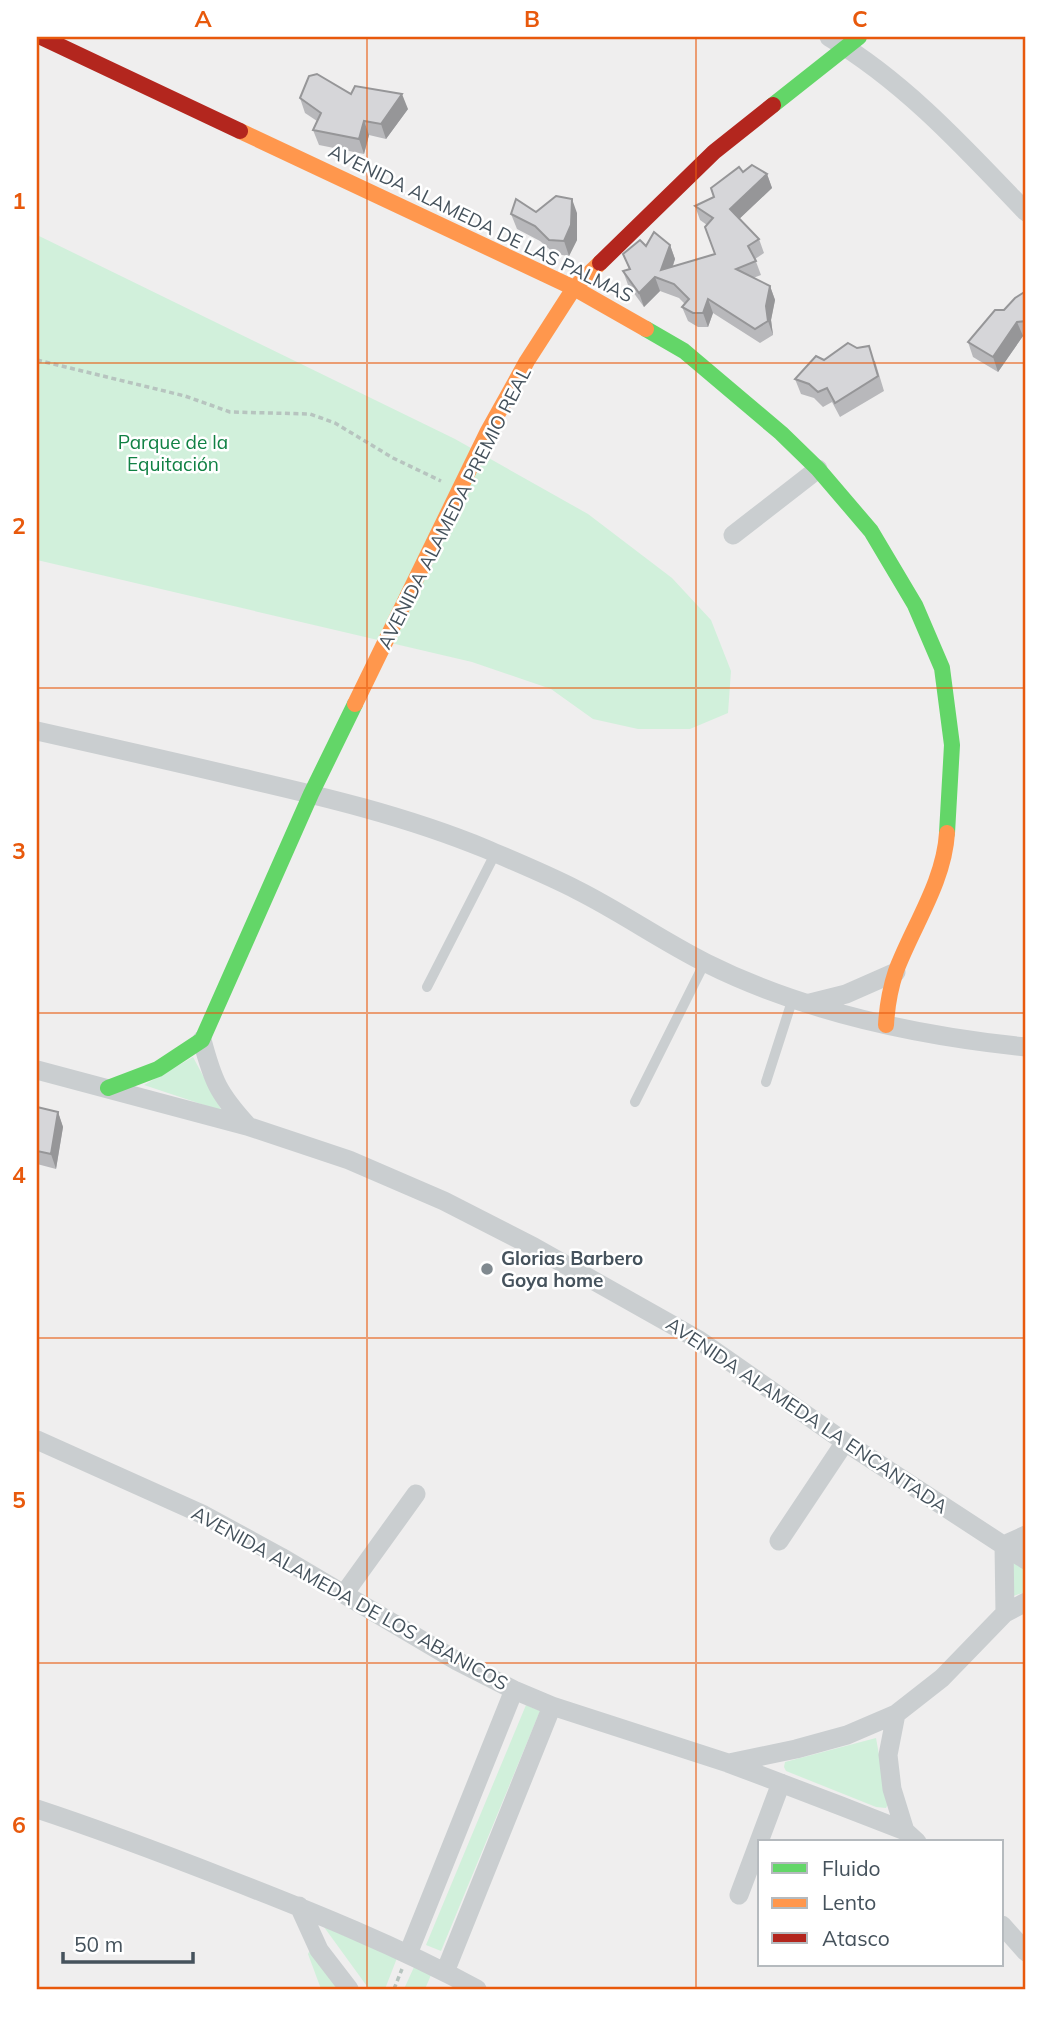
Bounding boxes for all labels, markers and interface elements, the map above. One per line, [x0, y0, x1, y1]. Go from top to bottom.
text: A [194, 4, 212, 33]
text: B [524, 4, 540, 33]
text: C [852, 4, 868, 33]
street label: AVENIDA ALAMEDA DE LAS PALMAS [325, 139, 637, 307]
text: 1 [12, 186, 26, 215]
street label: AVENIDA ALAMEDA PREMIO REAL [372, 362, 536, 653]
park label: Parque de la Equitación [118, 430, 228, 476]
text: 2 [12, 511, 26, 540]
text: 3 [12, 836, 26, 865]
text: 4 [12, 1160, 26, 1189]
place label: Glorias Barbero Goya home [501, 1246, 643, 1292]
marker: Glorias Barbero Goya home [479, 1261, 495, 1277]
street label: AVENIDA ALAMEDA LA ENCANTADA [662, 1311, 952, 1519]
text: 5 [12, 1485, 26, 1514]
street label: AVENIDA ALAMEDA DE LOS ABANICOS [188, 1501, 512, 1695]
text: 6 [12, 1810, 26, 1839]
legend [758, 1840, 1004, 1966]
text: Fluido [822, 1855, 881, 1881]
text: Lento [822, 1889, 876, 1915]
scale bar [63, 1921, 192, 1965]
text: Atasco [822, 1925, 890, 1951]
text: 50 m [74, 1931, 123, 1957]

